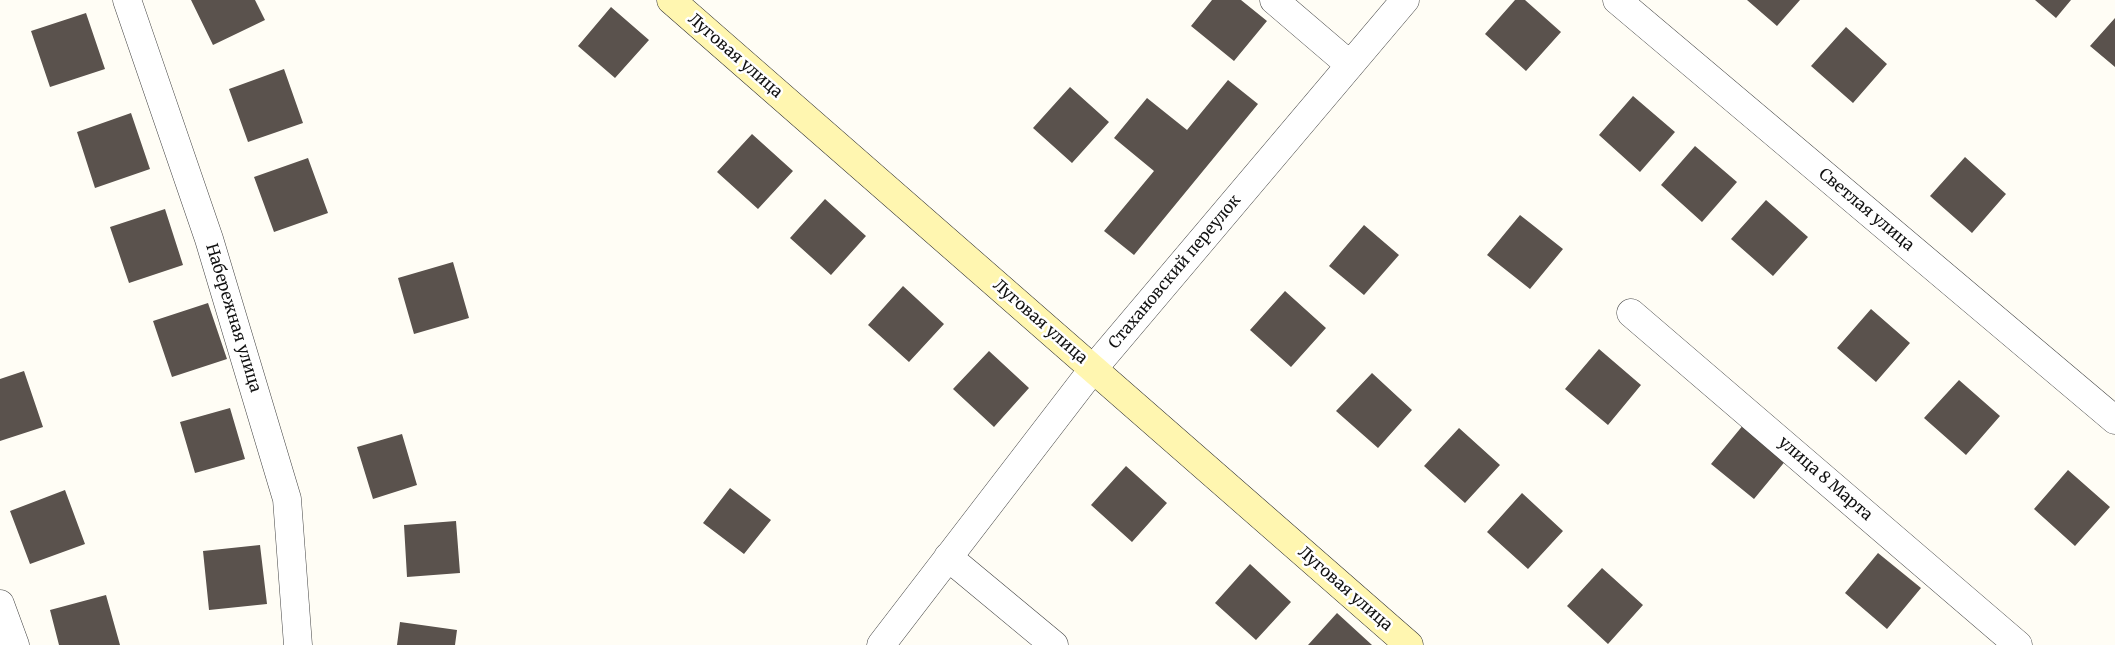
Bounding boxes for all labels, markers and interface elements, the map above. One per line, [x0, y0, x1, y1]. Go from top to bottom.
street label: Луговая улица [684, 10, 786, 102]
street label: Светлая улица [1814, 165, 1918, 255]
street label: Стахановский переулок [1105, 191, 1245, 353]
street label: Набережная улица [201, 241, 265, 395]
street label: Луговая улица [989, 276, 1091, 368]
street label: улица 8 Марта [1774, 433, 1876, 525]
street label: Луговая улица [1294, 543, 1396, 635]

